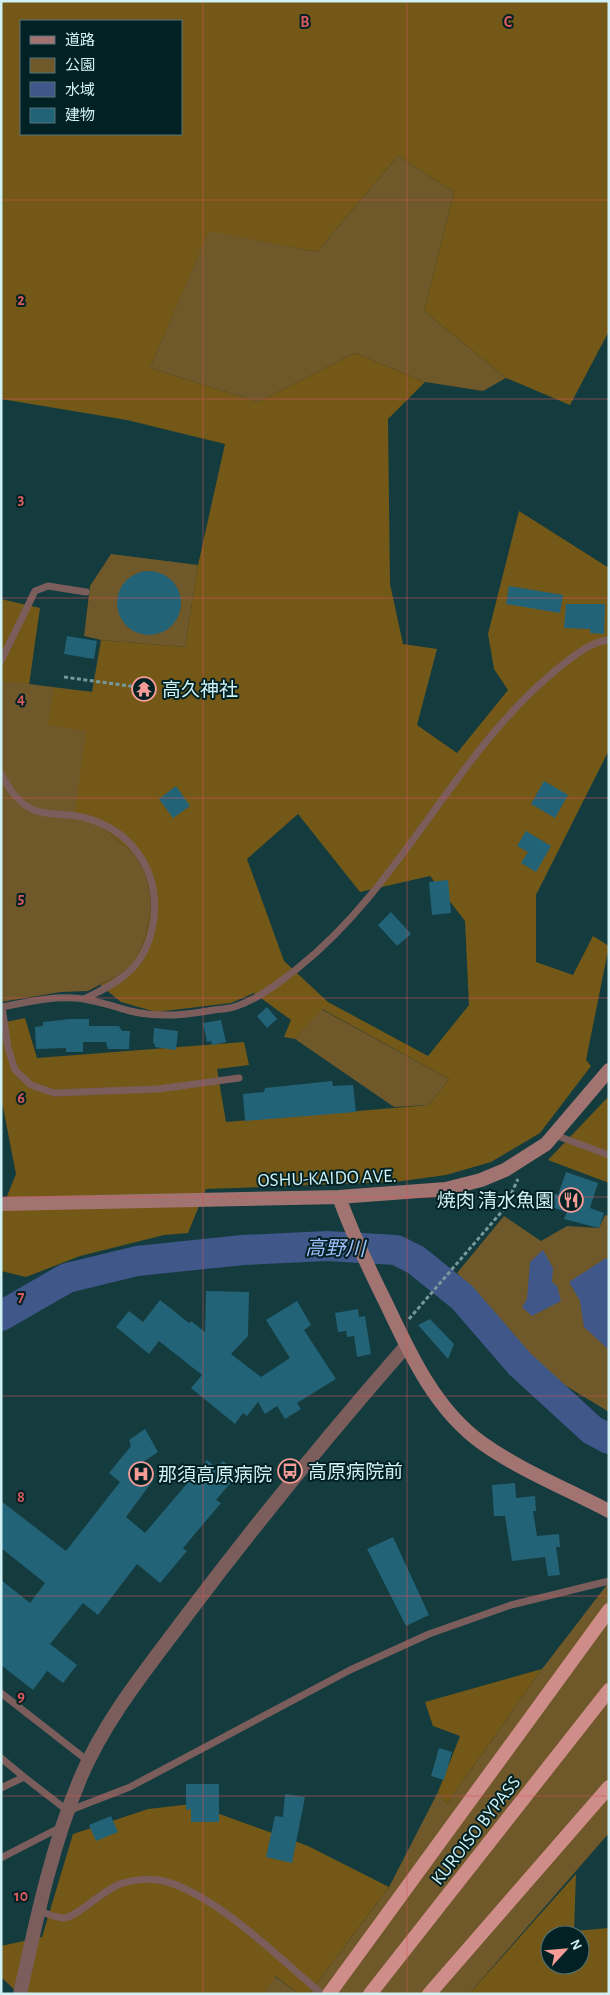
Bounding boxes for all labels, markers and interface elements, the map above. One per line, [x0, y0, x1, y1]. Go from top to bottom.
text: B [300, 14, 310, 30]
text: C [504, 14, 513, 30]
legend [20, 20, 182, 135]
text: 道路 [65, 32, 95, 48]
text: 公園 [65, 57, 95, 73]
text: 水域 [65, 82, 95, 98]
text: 建物 [65, 107, 95, 123]
text: 2 [17, 292, 25, 308]
text: 3 [18, 491, 25, 507]
temple icon: 高久神社 [131, 676, 157, 702]
place label: 高久神社 [162, 679, 238, 700]
text: 4 [17, 691, 25, 707]
text: 5 [18, 890, 25, 906]
text: 6 [17, 1090, 25, 1106]
street label: OSHU-KAIDO AVE. [257, 1167, 397, 1190]
restaurant icon: 焼肉 清水魚園 [558, 1187, 584, 1213]
place label: 焼肉 清水魚園 [437, 1190, 554, 1211]
water label: 高野川 [305, 1237, 367, 1260]
text: 7 [18, 1289, 25, 1305]
bus stop icon: 高原病院前 [277, 1458, 303, 1484]
hospital icon: 那須高原病院 [128, 1461, 154, 1487]
place label: 高原病院前 [308, 1461, 403, 1482]
place label: 那須高原病院 [158, 1464, 272, 1485]
text: 8 [17, 1489, 25, 1505]
text: 9 [17, 1688, 25, 1704]
street label: KUROISO BYPASS [428, 1773, 524, 1889]
text: 10 [14, 1888, 28, 1904]
north arrow [540, 1925, 590, 1975]
text: N [567, 1937, 584, 1952]

